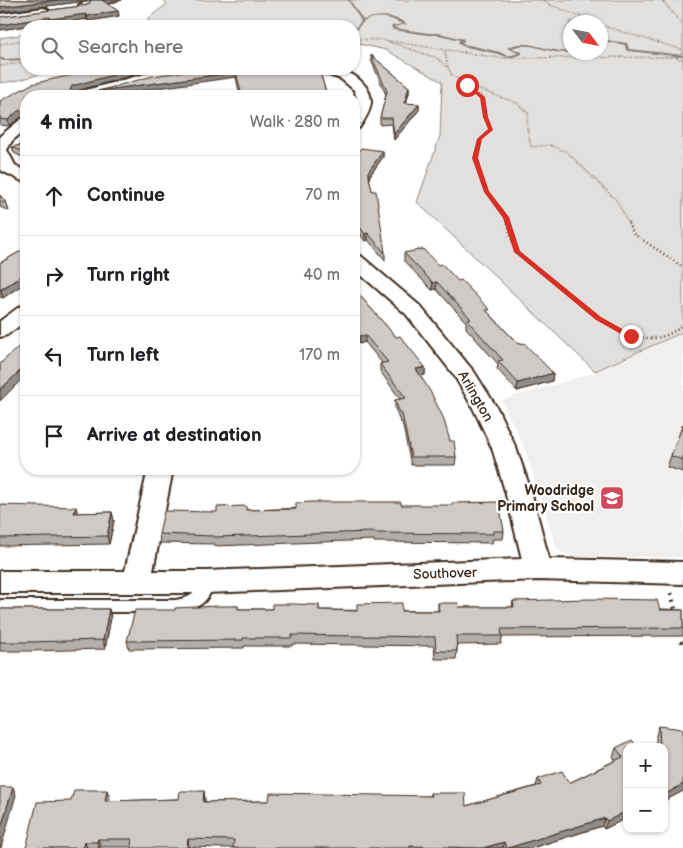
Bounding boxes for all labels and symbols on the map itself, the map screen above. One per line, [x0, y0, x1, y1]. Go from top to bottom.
north arrow [563, 15, 608, 60]
route start [456, 74, 479, 97]
route end [620, 325, 643, 348]
street label: Arlington [454, 368, 497, 425]
place label: Woodridge Primary School [497, 482, 594, 515]
school or university icon: Woodridge Primary School [599, 485, 625, 511]
street label: Southover [413, 564, 478, 583]

